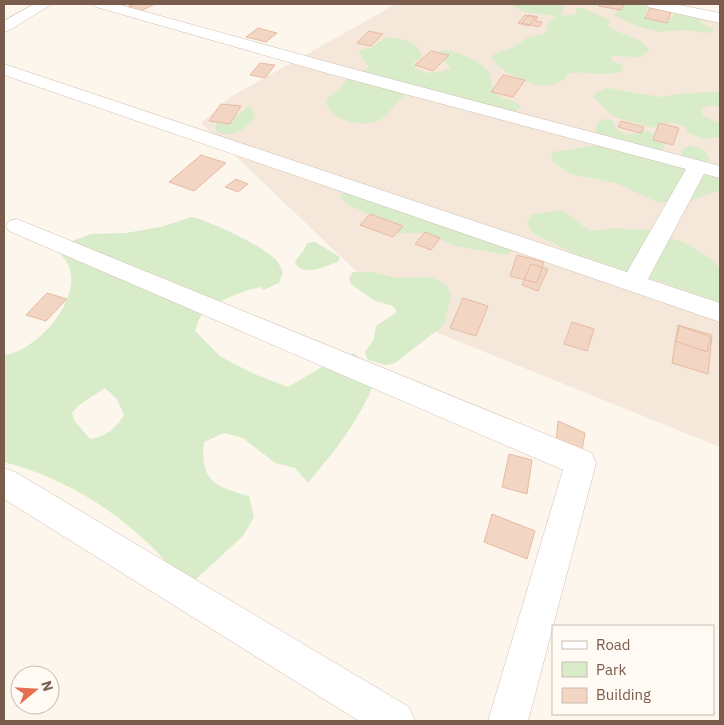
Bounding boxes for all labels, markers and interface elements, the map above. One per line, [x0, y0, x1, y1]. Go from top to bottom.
legend [552, 625, 714, 715]
text: Road [596, 635, 631, 654]
text: Park [596, 660, 626, 679]
north arrow [10, 665, 60, 715]
text: N [37, 678, 57, 694]
text: Building [596, 685, 651, 704]

